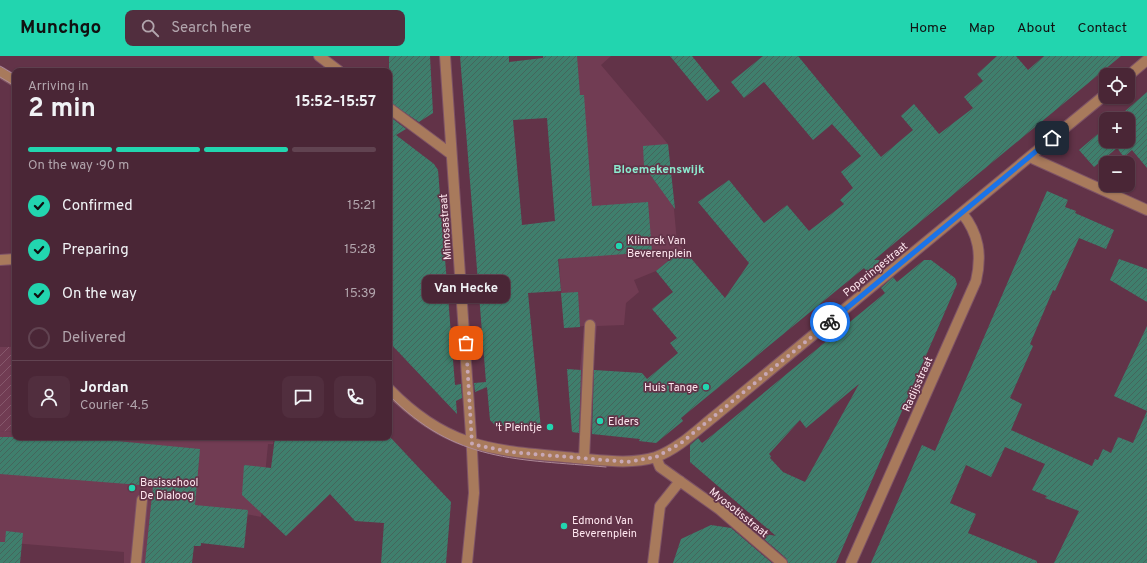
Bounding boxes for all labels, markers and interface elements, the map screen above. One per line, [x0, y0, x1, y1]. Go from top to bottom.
search box [125, 10, 405, 46]
text: Munchgo [20, 16, 101, 40]
icon: search [139, 17, 161, 39]
text: Search here [171, 19, 251, 38]
text: Home [910, 20, 947, 37]
text: Map [969, 20, 995, 37]
text: About [1017, 20, 1056, 37]
text: Contact [1078, 20, 1127, 37]
map controls [1099, 68, 1135, 192]
button: locate [1099, 68, 1135, 104]
text: Arriving in [28, 79, 89, 95]
text: 2 min [28, 93, 96, 126]
text: 15:52–15:57 [295, 93, 376, 112]
button: + [1099, 112, 1135, 148]
pin [1035, 121, 1069, 155]
icon: home [1041, 127, 1063, 149]
button: − [1099, 156, 1135, 192]
text: On the way · 90 m [28, 158, 129, 174]
district label: Bloemekenswijk [613, 162, 705, 178]
street label: Mimosastraat [437, 193, 455, 261]
icon: check [28, 195, 50, 217]
text: Confirmed [62, 197, 133, 216]
text: 15:21 [347, 198, 376, 214]
place label: Klimrek Van Beverenplein [627, 234, 692, 261]
icon: check [28, 239, 50, 261]
street label: Poperingestraat [840, 239, 911, 300]
text: Preparing [62, 241, 129, 260]
marker: Klimrek Van Beverenplein [614, 241, 624, 251]
text: 15:28 [344, 242, 376, 258]
callout: Van Hecke [422, 275, 510, 303]
text: Van Hecke [434, 281, 498, 297]
icon: check [28, 283, 50, 305]
text: On the way [62, 285, 137, 304]
text: 15:39 [345, 286, 376, 302]
courier [810, 302, 850, 342]
icon: bike [819, 311, 841, 333]
pin [449, 326, 483, 360]
text: Delivered [62, 329, 126, 348]
icon: bag [455, 332, 477, 354]
street label: Radijsstraat [900, 355, 936, 414]
button: person [28, 376, 70, 418]
button: chat [282, 376, 324, 418]
button: phone [334, 376, 376, 418]
text: Jordan [80, 379, 129, 398]
place label: Huis Tange [644, 381, 698, 395]
marker: Huis Tange [701, 382, 711, 392]
text: Courier · 4.5 [80, 398, 149, 414]
place label: Elders [608, 415, 639, 429]
marker: Elders [595, 416, 605, 426]
place label: 't Pleintje [495, 421, 542, 435]
marker: 't Pleintje [545, 422, 555, 432]
place label: Basisschool De Dialoog [140, 476, 198, 503]
marker: Basisschool De Dialoog [127, 483, 137, 493]
street label: Myosotisstraat [706, 485, 771, 541]
place label: Edmond Van Beverenplein [572, 514, 637, 541]
marker: Edmond Van Beverenplein [559, 521, 569, 531]

